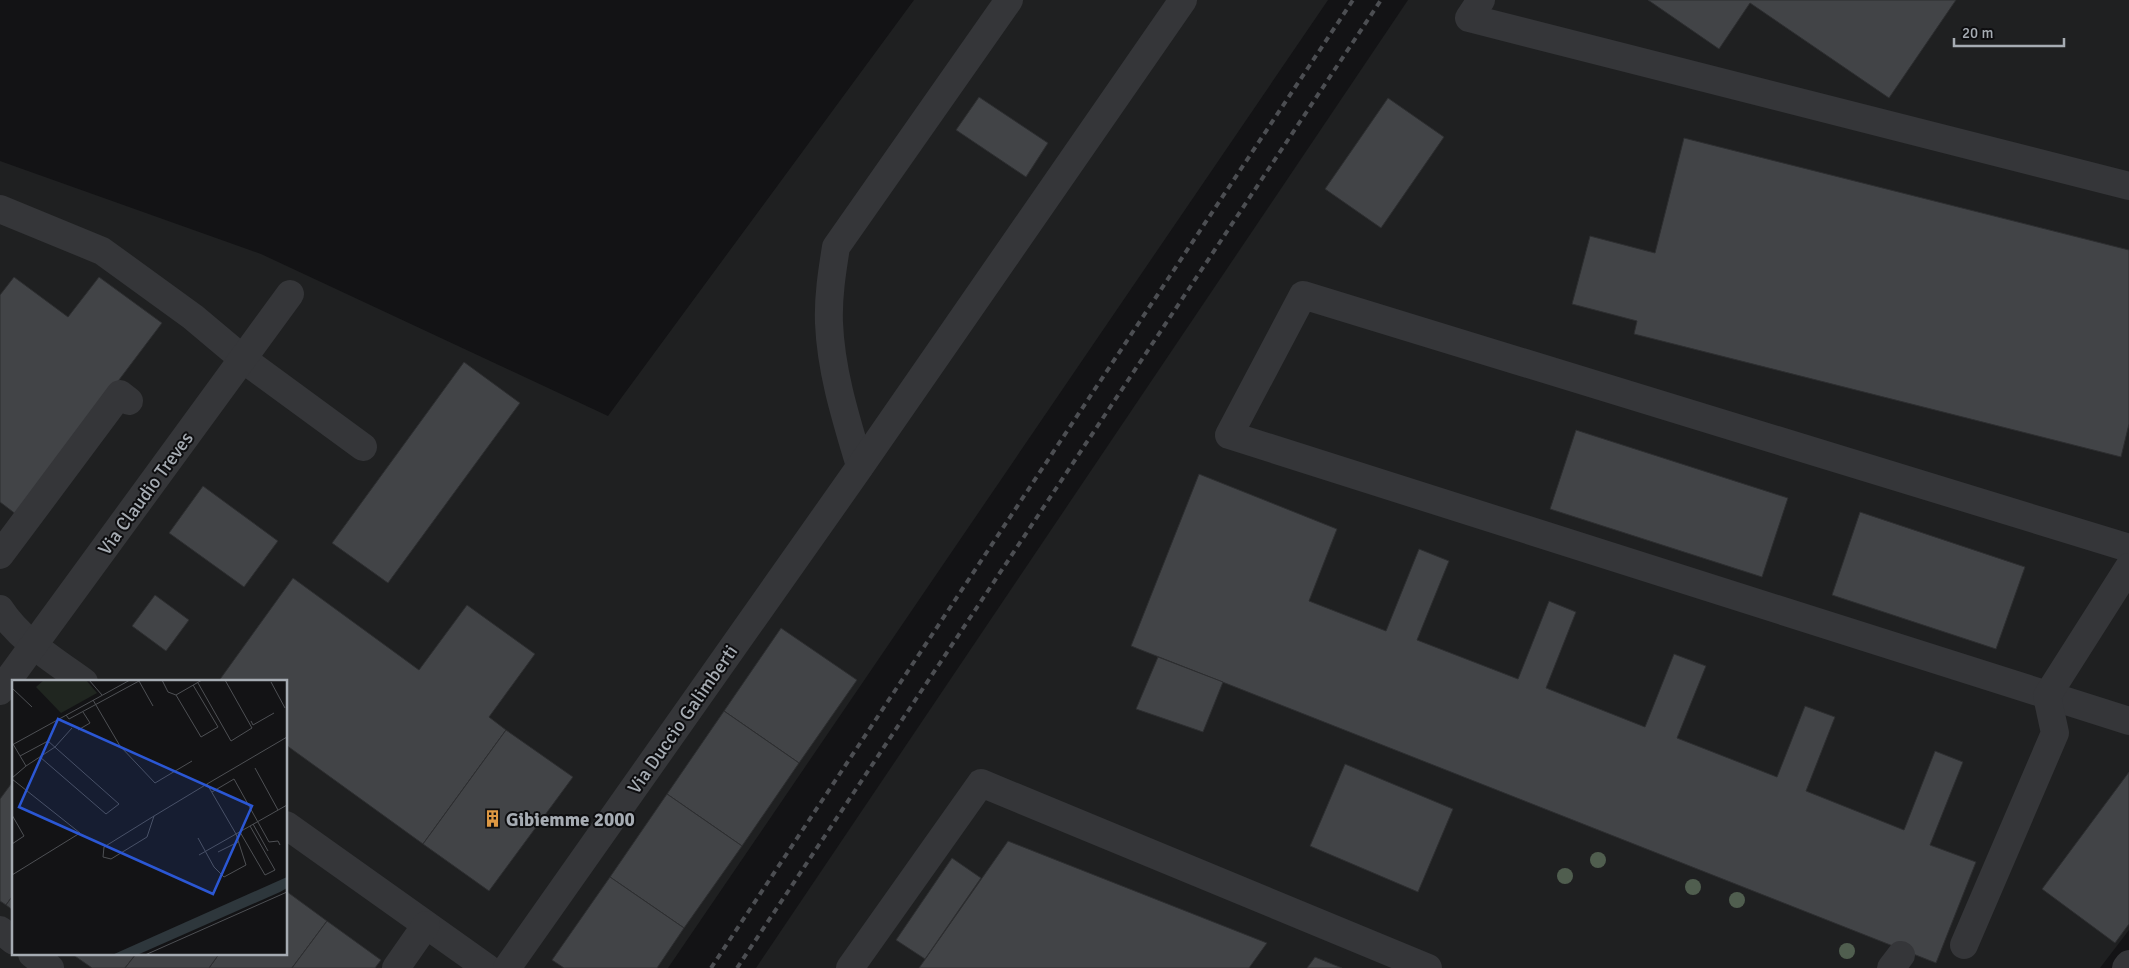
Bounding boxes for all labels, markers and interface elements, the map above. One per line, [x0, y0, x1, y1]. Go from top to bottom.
scale bar [1954, 15, 2064, 47]
text: 20 m [1962, 24, 1993, 42]
street label: Via Claudio Treves [93, 427, 199, 560]
street label: Via Duccio Galimberti [622, 641, 743, 799]
inset map [12, 680, 288, 956]
place label: Gibiemme 2000 [506, 808, 635, 832]
building icon: Gibiemme 2000 [482, 809, 502, 829]

